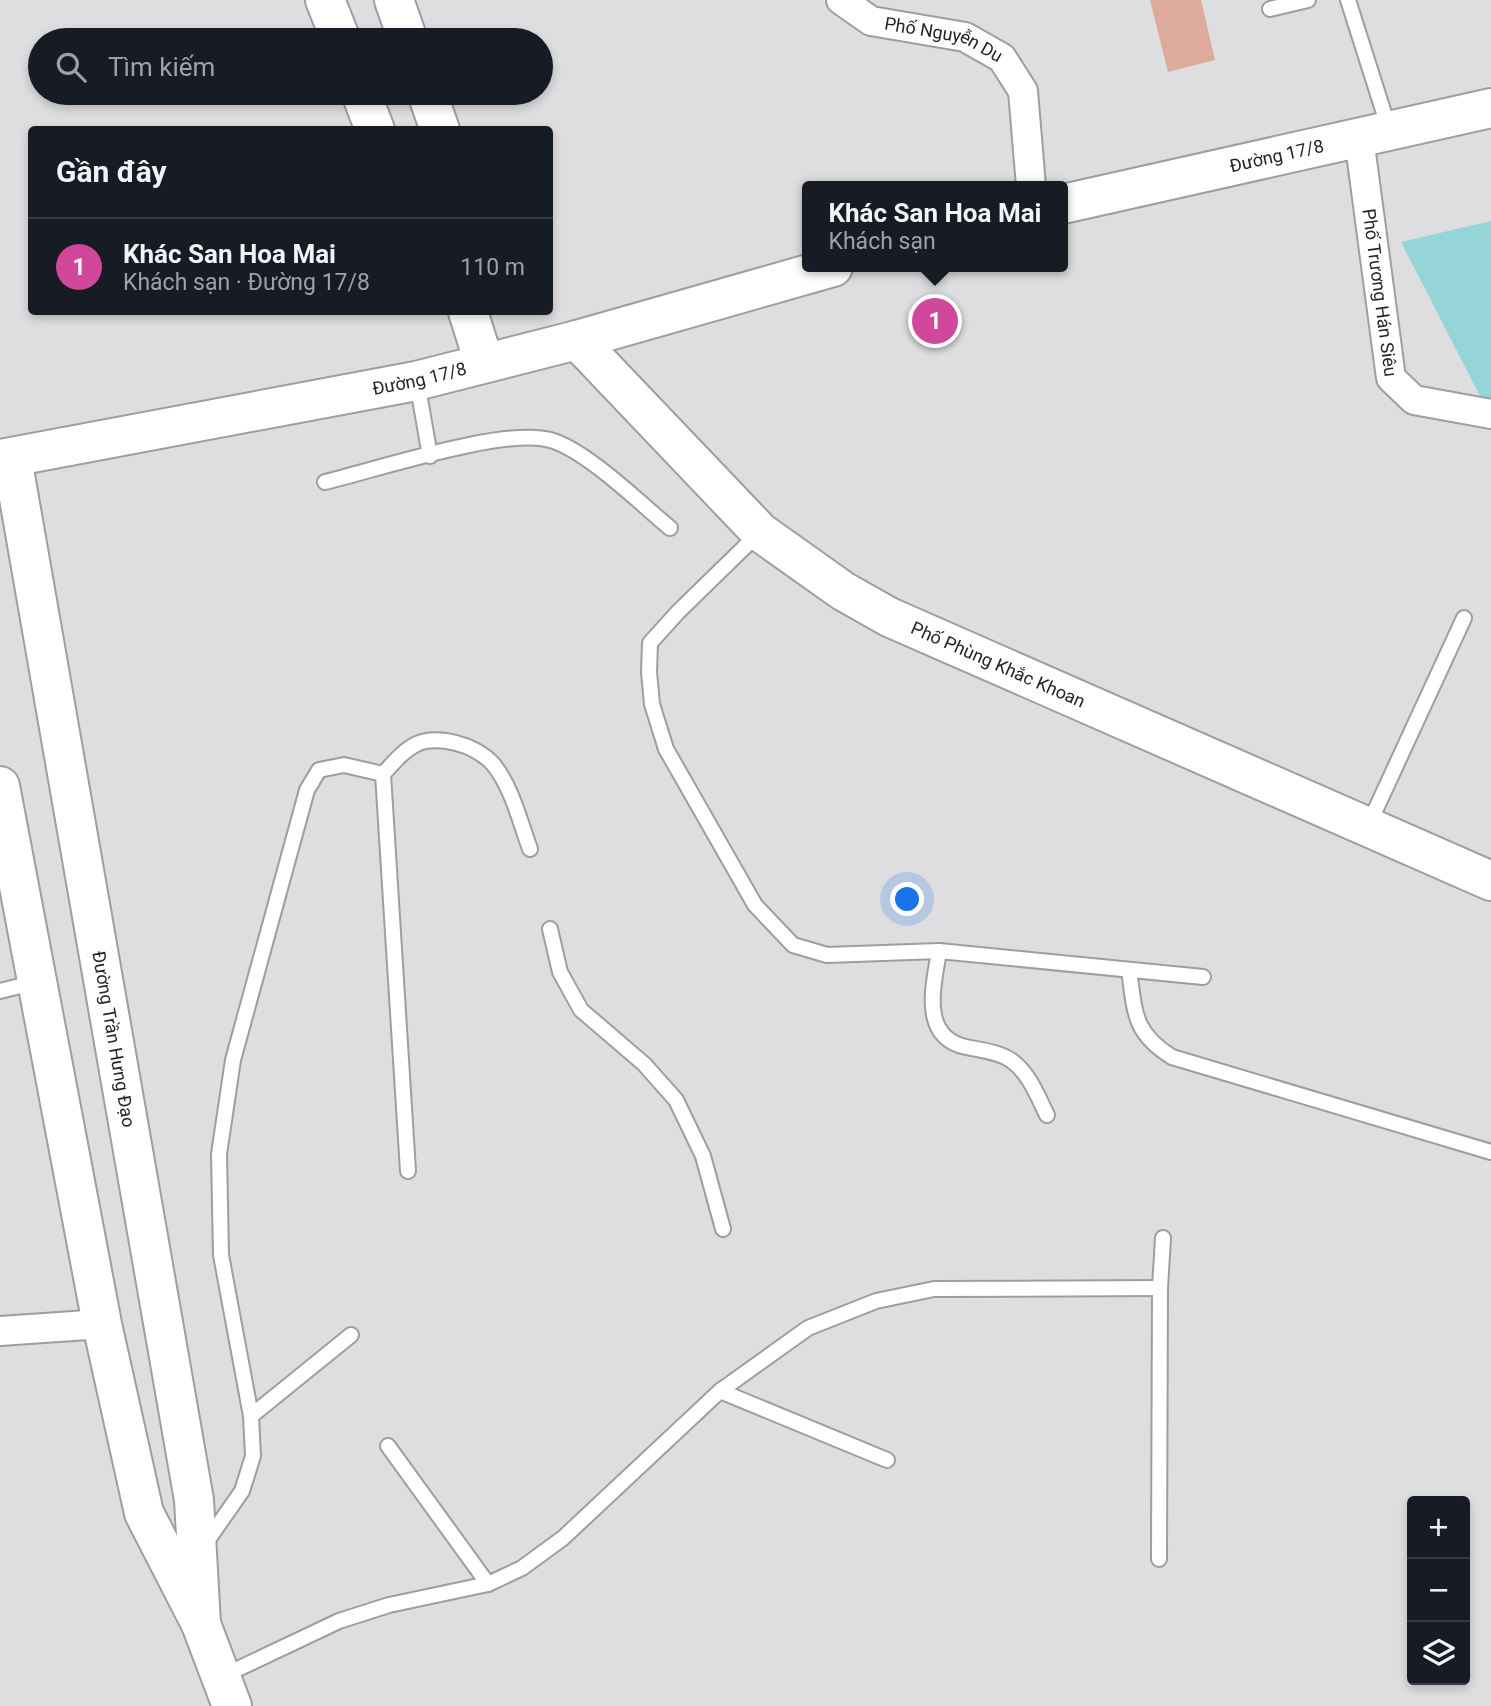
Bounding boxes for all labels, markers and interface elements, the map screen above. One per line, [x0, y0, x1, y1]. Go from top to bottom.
street label: Phố Nguyễn Du [883, 12, 1007, 66]
search box [28, 28, 553, 105]
icon: search [52, 48, 90, 86]
text: Tìm kiếm [108, 52, 215, 82]
street label: Đường 17/8 [1228, 135, 1326, 176]
text: Gần đây [56, 154, 167, 189]
popup [802, 181, 1068, 272]
text: Khác San Hoa Mai [829, 198, 1041, 228]
street label: Phố Trương Hán Siêu [1359, 207, 1402, 378]
text: Khách sạn [829, 228, 936, 255]
text: Khác San Hoa Mai [123, 239, 336, 269]
text: 1 [72, 254, 86, 281]
text: 110 m [460, 254, 525, 281]
text: Khách sạn · Đường 17/8 [123, 269, 370, 296]
pin: 1 [912, 295, 958, 347]
street label: Đường 17/8 [371, 358, 469, 399]
street label: Phố Phùng Khắc Khoan [908, 617, 1089, 712]
your location [890, 882, 924, 916]
street label: Đường Trần Hưng Đạo [88, 949, 140, 1129]
map controls [1407, 1496, 1470, 1685]
button: + [1407, 1496, 1470, 1559]
button: − [1407, 1559, 1470, 1622]
button: layers [1407, 1622, 1470, 1685]

